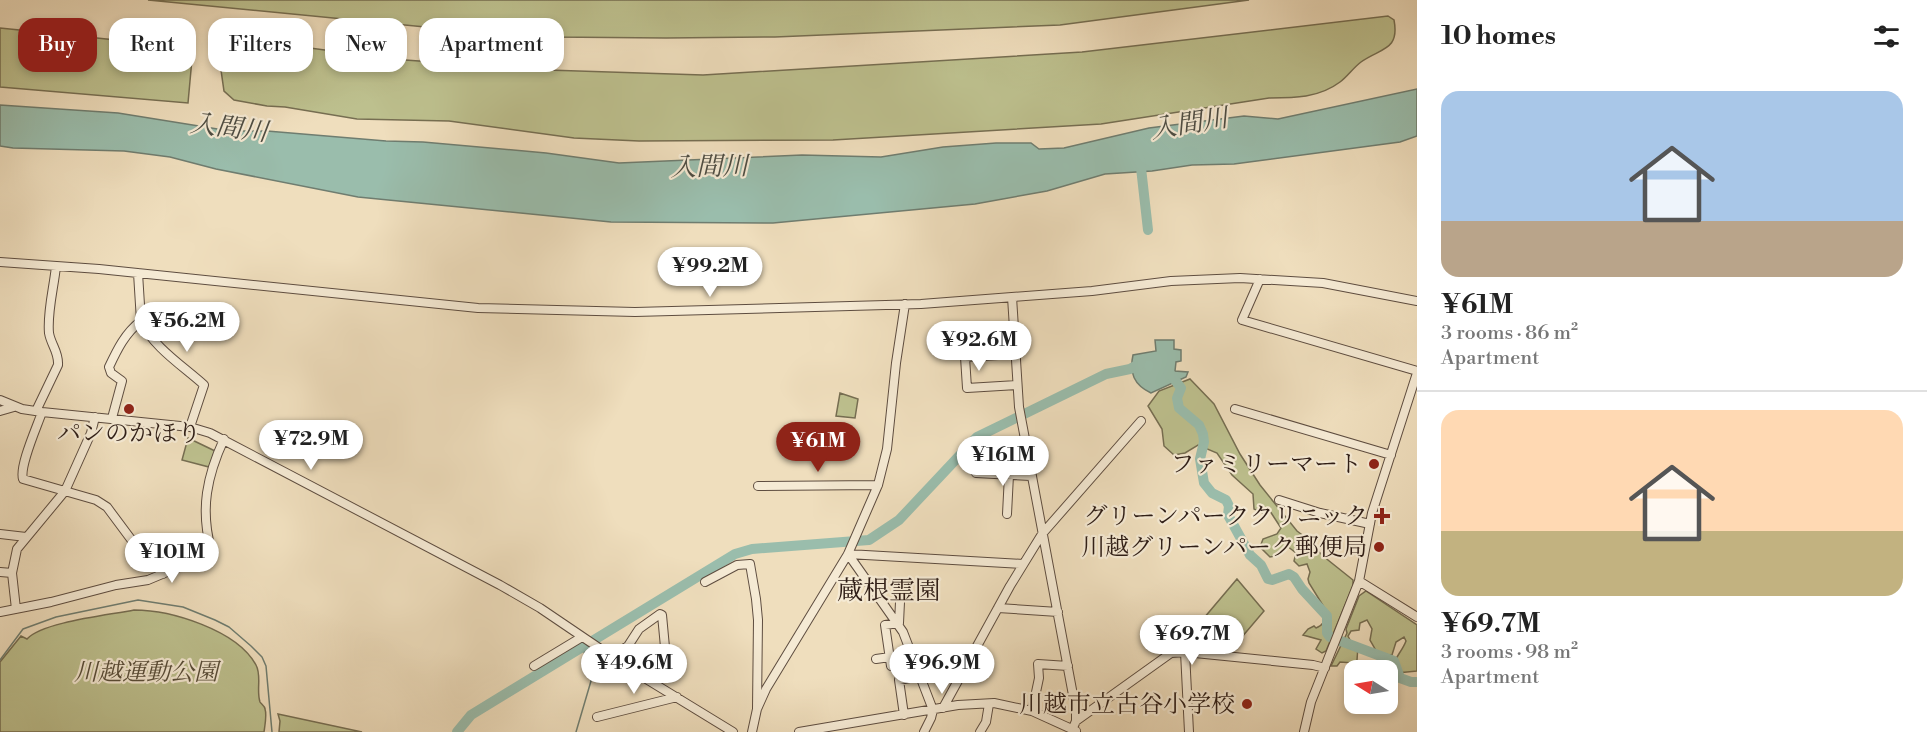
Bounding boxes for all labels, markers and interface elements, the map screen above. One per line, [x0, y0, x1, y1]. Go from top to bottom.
chip: Buy [18, 18, 97, 72]
chip: Rent [109, 18, 196, 72]
chip: Filters [208, 18, 313, 72]
chip: New [325, 18, 407, 72]
chip: Apartment [419, 18, 564, 72]
text: 10 homes [1441, 20, 1556, 52]
icon: filters [1870, 20, 1903, 53]
water label: 入間川 [1148, 102, 1233, 146]
water label: 入間川 [188, 107, 273, 149]
icon: home [1618, 130, 1726, 238]
water label: 入間川 [670, 150, 751, 184]
pin: ¥99.2M [661, 247, 759, 298]
text: ¥99.2M [671, 254, 749, 279]
text: ¥61M [1441, 289, 1513, 321]
pin: ¥56.2M [138, 302, 236, 353]
text: ¥56.2M [149, 309, 225, 334]
pin: ¥92.6M [930, 321, 1028, 372]
text: 3 rooms · 86 m² [1441, 321, 1578, 346]
text: ¥92.6M [940, 328, 1018, 353]
text: Apartment [1441, 346, 1539, 371]
marker: パンのかほり [122, 402, 136, 416]
place label: パンのかほり [57, 419, 201, 449]
pin: ¥72.9M [262, 420, 360, 471]
pin: ¥61M [782, 422, 854, 473]
text: ¥72.9M [273, 427, 349, 452]
text: ¥61M [790, 429, 846, 454]
pin: ¥161M [961, 436, 1045, 487]
text: ¥161M [971, 443, 1035, 468]
icon: home [1618, 449, 1726, 557]
place label: ファミリーマート [1170, 450, 1362, 480]
marker: ファミリーマート [1367, 457, 1381, 471]
place label: グリーンパーククリニック [1084, 502, 1368, 532]
marker: グリーンパーククリニック [1373, 507, 1391, 525]
pin: ¥101M [130, 533, 214, 584]
place label: 川越グリーンパーク郵便局 [1081, 533, 1367, 563]
text: ¥101M [139, 540, 205, 565]
marker: 川越グリーンパーク郵便局 [1372, 540, 1386, 554]
district label: 蔵根霊園 [837, 575, 941, 607]
text: ¥69.7M [1441, 608, 1540, 640]
pin: ¥69.7M [1143, 615, 1241, 666]
text: ¥69.7M [1154, 622, 1230, 647]
text: 3 rooms · 98 m² [1441, 640, 1578, 665]
pin: ¥49.6M [585, 644, 683, 695]
pin: ¥96.9M [893, 644, 991, 695]
text: ¥49.6M [595, 651, 673, 676]
text: ¥96.9M [903, 651, 981, 676]
park label: 川越運動公園 [74, 658, 222, 688]
north arrow [1344, 660, 1398, 714]
map controls [1344, 660, 1398, 714]
text: Apartment [1441, 665, 1539, 690]
place label: 川越市立古谷小学校 [1019, 690, 1235, 720]
marker: 川越市立古谷小学校 [1240, 697, 1254, 711]

